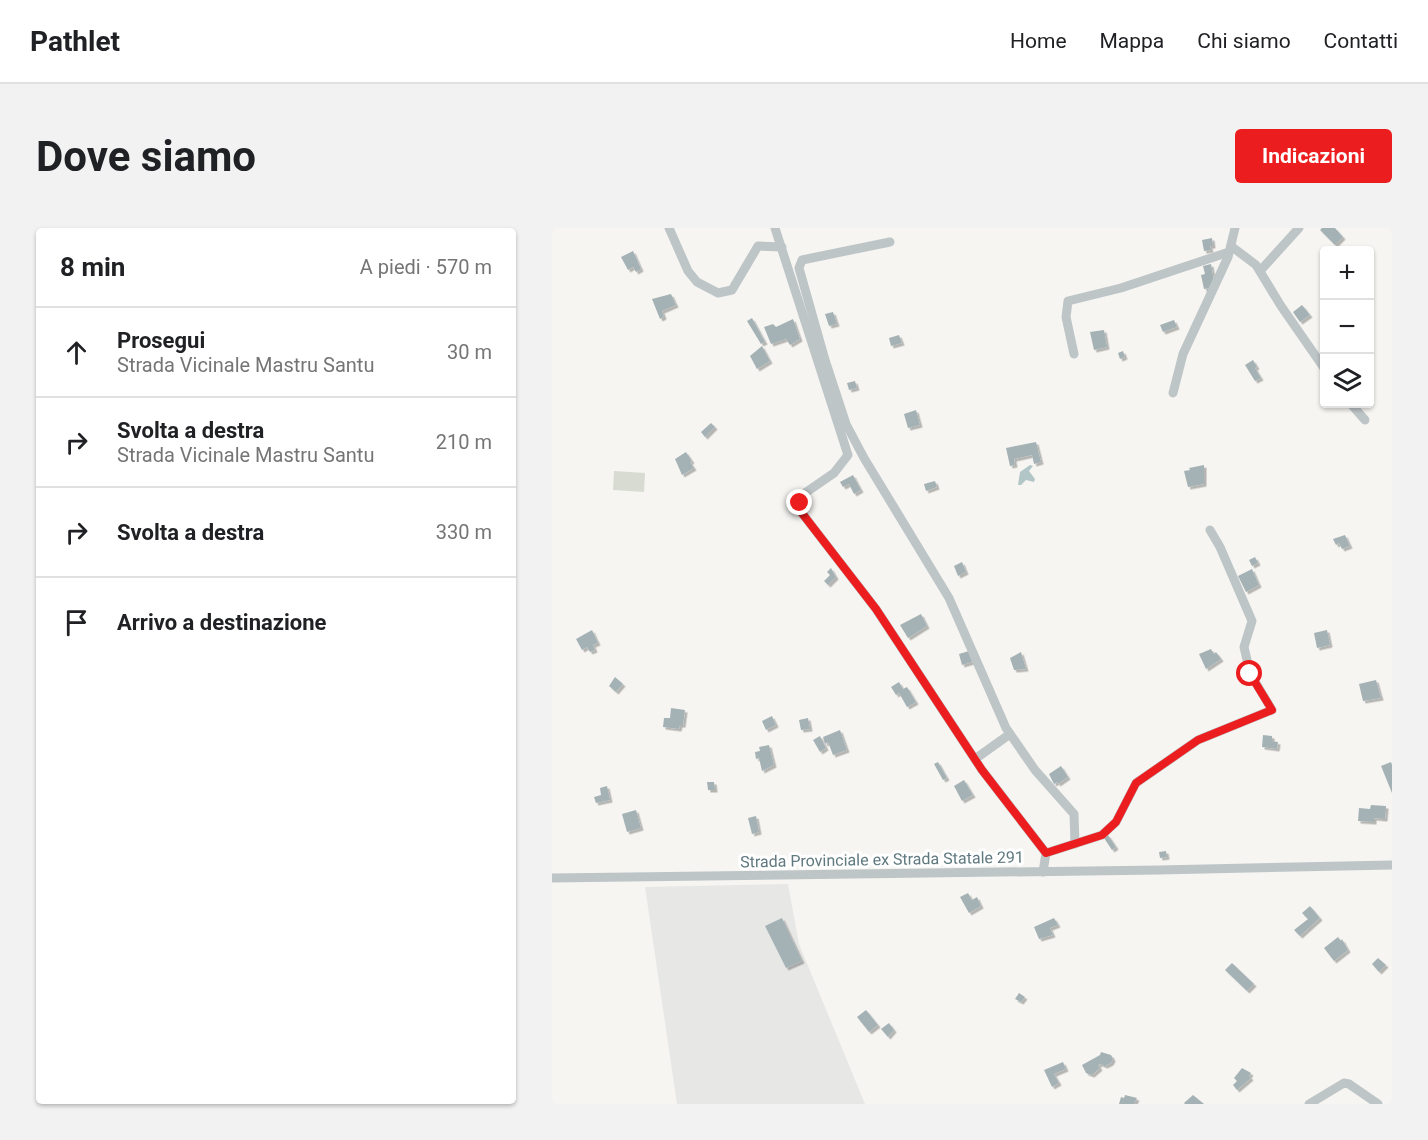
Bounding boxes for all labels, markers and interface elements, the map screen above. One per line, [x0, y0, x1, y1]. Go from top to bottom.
text: Pathlet [30, 25, 120, 58]
text: Home [1010, 29, 1067, 53]
text: Mappa [1100, 29, 1164, 53]
text: Chi siamo [1197, 29, 1291, 53]
text: Contatti [1324, 29, 1398, 53]
button: Indicazioni [1235, 129, 1392, 183]
text: Dove siamo [36, 132, 256, 181]
map controls [1320, 246, 1374, 408]
button: + [1320, 246, 1374, 300]
text: 8 min [60, 252, 125, 282]
text: A piedi · 570 m [360, 255, 492, 279]
button: − [1320, 300, 1374, 354]
text: Prosegui [117, 328, 205, 353]
icon: ahead [60, 336, 93, 369]
text: 30 m [447, 340, 492, 364]
text: Strada Vicinale Mastru Santu [117, 353, 374, 377]
button: layers [1320, 354, 1374, 408]
text: Svolta a destra [117, 418, 264, 443]
icon: right [60, 426, 93, 459]
text: 210 m [436, 430, 492, 454]
text: Strada Vicinale Mastru Santu [117, 443, 374, 467]
route end [786, 489, 812, 515]
icon: right [60, 516, 93, 549]
text: Svolta a destra [117, 520, 264, 545]
text: 330 m [436, 520, 492, 544]
icon: arrive [60, 606, 93, 639]
text: Arrivo a destinazione [117, 610, 326, 635]
route start [1236, 660, 1262, 686]
street label: Strada Provinciale ex Strada Statale 291 [740, 848, 1024, 871]

